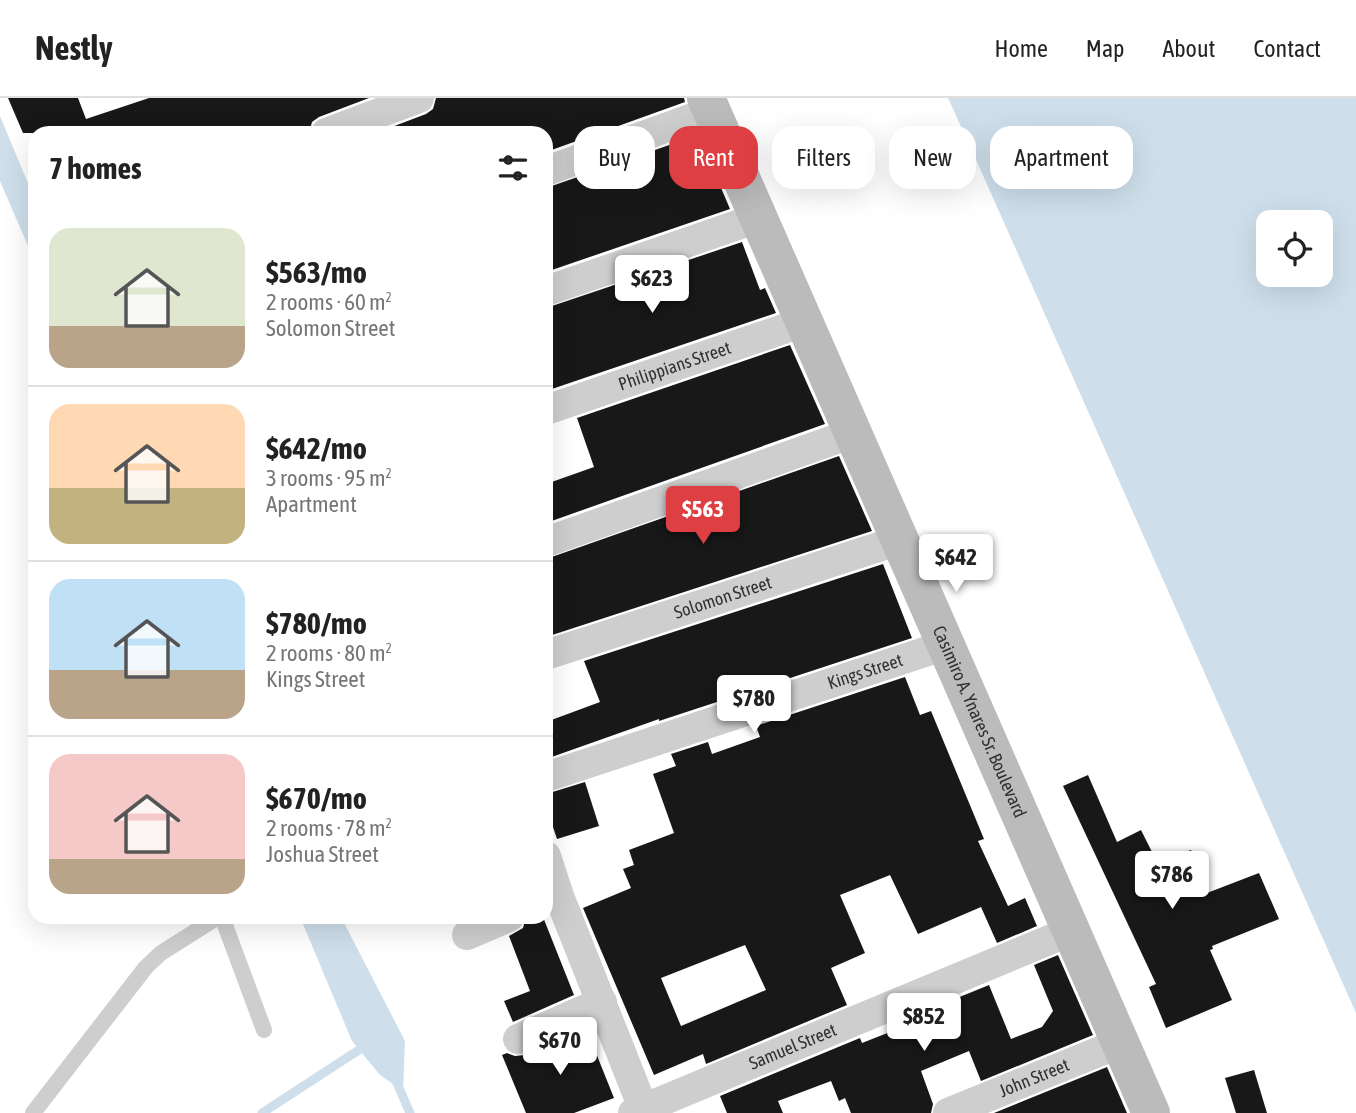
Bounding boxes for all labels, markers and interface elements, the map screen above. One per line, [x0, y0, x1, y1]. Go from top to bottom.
text: Nestly [35, 29, 113, 67]
text: Home [994, 35, 1048, 62]
text: Map [1086, 35, 1124, 62]
text: About [1162, 35, 1215, 62]
text: Contact [1253, 35, 1321, 62]
chip: Buy [574, 126, 655, 189]
chip: Rent [669, 126, 758, 189]
chip: Filters [772, 126, 875, 189]
chip: New [889, 126, 976, 189]
chip: Apartment [990, 126, 1133, 189]
icon: filters [494, 149, 532, 187]
text: 7 homes [49, 151, 142, 185]
map controls [1256, 210, 1333, 287]
button: locate [1256, 210, 1333, 287]
text: $563/mo [266, 255, 367, 289]
icon: home [105, 256, 189, 340]
pin: $623 [611, 256, 693, 315]
text: $623 [631, 265, 673, 291]
text: 2 rooms · 60 m² [266, 289, 392, 315]
text: Solomon Street [266, 315, 395, 341]
street label: Philippians Street [616, 337, 733, 394]
text: $642/mo [266, 431, 367, 465]
icon: home [105, 432, 189, 516]
text: 3 rooms · 95 m² [266, 465, 392, 491]
pin: $563 [662, 486, 744, 546]
text: Apartment [266, 491, 357, 517]
text: $563 [682, 496, 724, 522]
pin: $642 [915, 534, 997, 594]
text: $642 [935, 544, 977, 570]
street label: Solomon Street [671, 571, 774, 623]
text: $780/mo [266, 606, 367, 640]
icon: home [105, 607, 189, 691]
street label: Casimiro A. Ynares Sr. Boulevard [929, 622, 1031, 821]
text: 2 rooms · 80 m² [266, 640, 392, 666]
street label: Kings Street [825, 649, 905, 693]
text: Kings Street [266, 666, 365, 692]
pin: $780 [713, 676, 795, 735]
text: $780 [733, 685, 775, 711]
text: $670/mo [266, 781, 367, 815]
icon: home [105, 782, 189, 866]
text: 2 rooms · 78 m² [266, 815, 392, 841]
text: Joshua Street [266, 841, 379, 867]
pin: $786 [1131, 852, 1213, 911]
text: $786 [1151, 861, 1193, 887]
pin: $852 [883, 993, 965, 1053]
text: $852 [903, 1003, 945, 1029]
pin: $670 [519, 1018, 601, 1077]
street label: Samuel Street [746, 1019, 839, 1074]
text: $670 [539, 1027, 581, 1053]
street label: John Street [996, 1054, 1072, 1101]

